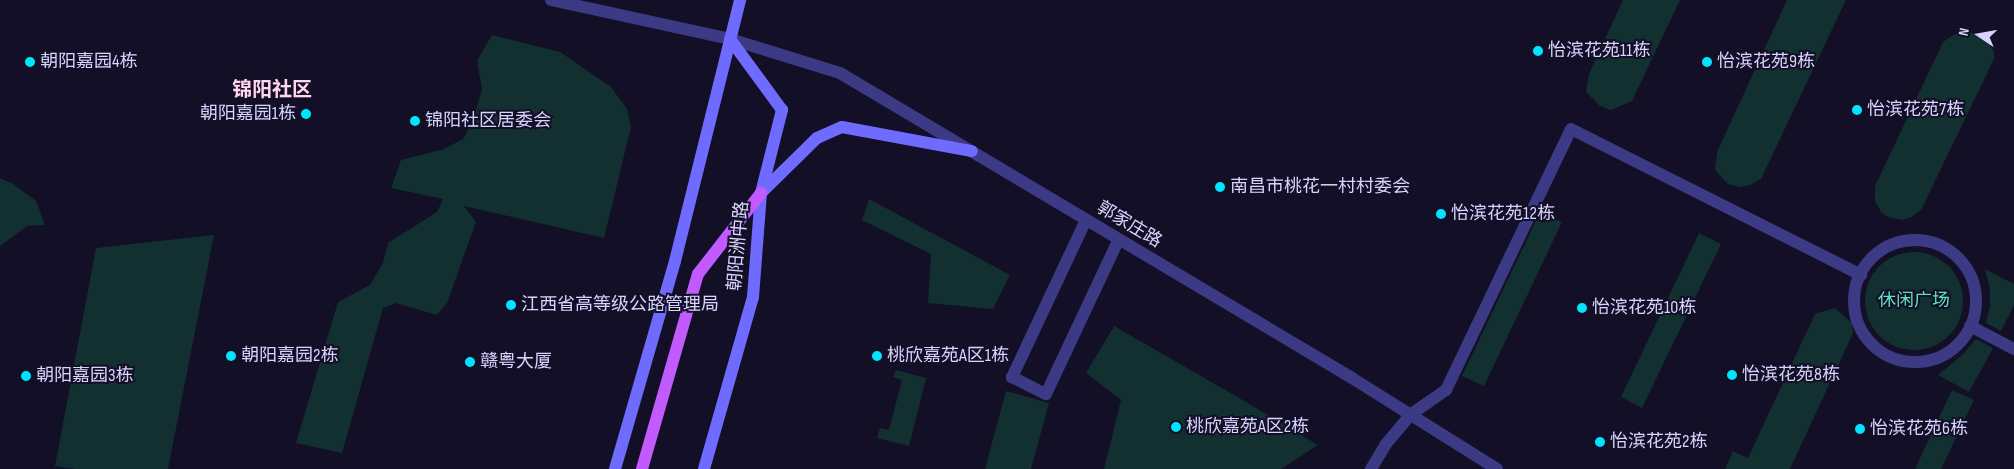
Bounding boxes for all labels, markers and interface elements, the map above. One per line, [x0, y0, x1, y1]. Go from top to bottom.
north arrow [1954, 10, 2004, 60]
text: N [1955, 26, 1973, 37]
place label: 怡滨花苑11栋 [1548, 40, 1651, 62]
marker: 怡滨花苑11栋 [1532, 45, 1544, 57]
place label: 朝阳嘉园4栋 [40, 51, 138, 73]
place label: 怡滨花苑9栋 [1717, 51, 1815, 73]
marker: 朝阳嘉园4栋 [24, 56, 36, 68]
marker: 怡滨花苑9栋 [1701, 56, 1713, 68]
district label: 锦阳社区 [232, 78, 312, 102]
place label: 怡滨花苑7栋 [1867, 99, 1964, 121]
place label: 朝阳嘉园1栋 [200, 103, 296, 125]
marker: 怡滨花苑7栋 [1851, 104, 1863, 116]
marker: 朝阳嘉园1栋 [300, 108, 312, 120]
place label: 锦阳社区居委会 [425, 110, 551, 132]
marker: 锦阳社区居委会 [409, 115, 421, 127]
place label: 南昌市桃花一村村委会 [1230, 176, 1410, 198]
marker: 南昌市桃花一村村委会 [1214, 181, 1226, 193]
street label: 郭家庄路 [1093, 197, 1165, 253]
street label: 朝阳洲中路 [724, 200, 754, 292]
place label: 怡滨花苑12栋 [1451, 203, 1555, 225]
marker: 怡滨花苑12栋 [1435, 208, 1447, 220]
park label: 休闲广场 [1878, 290, 1950, 312]
place label: 江西省高等级公路管理局 [521, 294, 719, 316]
place label: 怡滨花苑10栋 [1592, 297, 1696, 319]
marker: 江西省高等级公路管理局 [505, 299, 517, 311]
marker: 怡滨花苑10栋 [1576, 302, 1588, 314]
place label: 朝阳嘉园2栋 [241, 345, 338, 367]
place label: 桃欣嘉苑A区1栋 [887, 345, 1009, 367]
marker: 朝阳嘉园2栋 [225, 350, 237, 362]
marker: 桃欣嘉苑A区1栋 [871, 350, 883, 362]
place label: 赣粤大厦 [480, 351, 552, 373]
marker: 赣粤大厦 [464, 356, 476, 368]
place label: 怡滨花苑8栋 [1742, 364, 1840, 386]
place label: 朝阳嘉园3栋 [36, 365, 134, 387]
marker: 怡滨花苑8栋 [1726, 369, 1738, 381]
marker: 朝阳嘉园3栋 [20, 370, 32, 382]
place label: 桃欣嘉苑A区2栋 [1186, 416, 1309, 438]
place label: 怡滨花苑6栋 [1870, 418, 1968, 440]
marker: 桃欣嘉苑A区2栋 [1170, 421, 1182, 433]
marker: 怡滨花苑6栋 [1854, 423, 1866, 435]
place label: 怡滨花苑2栋 [1610, 431, 1707, 453]
marker: 怡滨花苑2栋 [1594, 436, 1606, 448]

